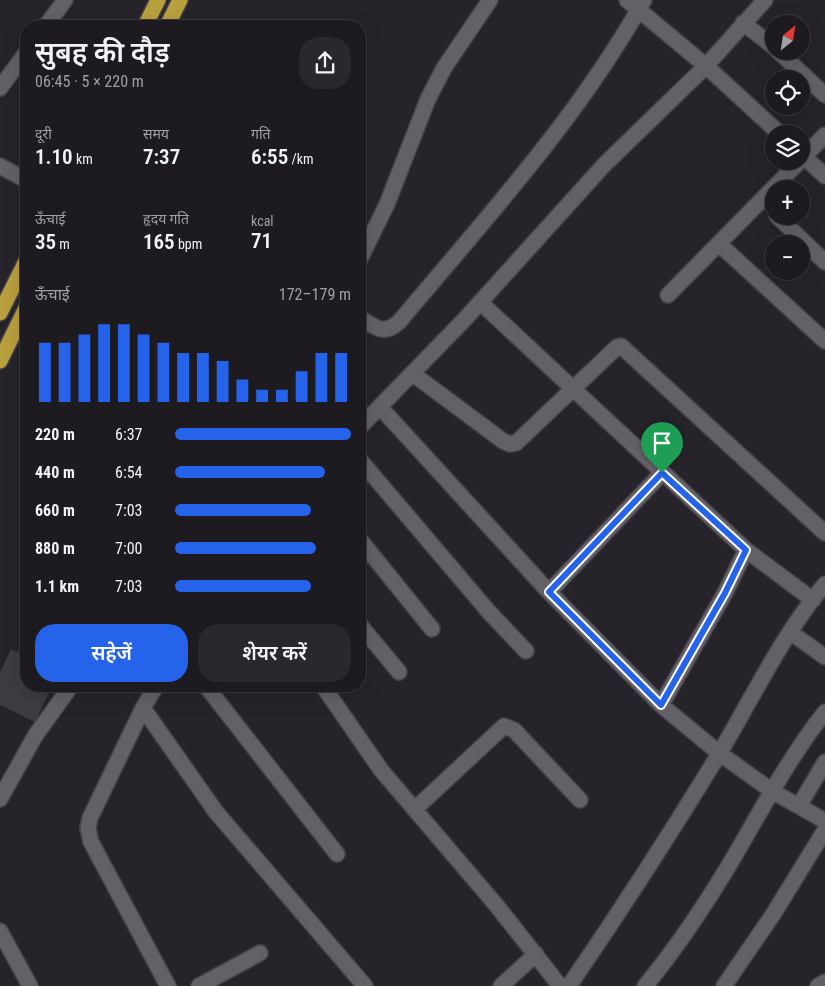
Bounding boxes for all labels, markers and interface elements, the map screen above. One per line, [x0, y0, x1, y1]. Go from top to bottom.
north arrow [765, 15, 810, 60]
map controls [765, 15, 810, 280]
text: सुबह की दौड़ [35, 36, 170, 69]
button: share [299, 37, 351, 89]
button: locate [765, 70, 810, 115]
text: 06:45 · 5 × 220 m [35, 72, 144, 91]
button: layers [765, 125, 810, 170]
text: दूरी [35, 126, 52, 142]
text: समय [143, 126, 169, 142]
text: गति [251, 126, 271, 142]
text: 1.10 [35, 145, 73, 169]
text: 7:37 [143, 145, 180, 169]
text: 6:55 [251, 145, 288, 169]
text: km [73, 151, 93, 167]
text: /km [288, 151, 314, 167]
button: + [765, 180, 810, 225]
text: ऊँचाई [35, 211, 65, 227]
text: हृदय गति [143, 211, 189, 227]
text: kcal [251, 213, 274, 229]
text: 71 [251, 229, 272, 253]
text: 35 [35, 230, 56, 254]
text: 165 [143, 230, 175, 254]
button: − [765, 235, 810, 280]
text: m [56, 236, 70, 252]
text: bpm [175, 236, 202, 252]
text: ऊँचाई [35, 285, 70, 304]
text: 172–179 m [279, 285, 351, 304]
pin [641, 422, 683, 473]
text: 220 m [35, 425, 75, 444]
text: 6:37 [115, 425, 142, 444]
icon: arrive [648, 429, 676, 457]
text: 440 m [35, 463, 75, 482]
text: 6:54 [115, 463, 142, 482]
text: 660 m [35, 501, 75, 520]
text: 7:03 [115, 501, 142, 520]
text: 880 m [35, 539, 75, 558]
text: 7:00 [115, 539, 142, 558]
text: 1.1 km [35, 577, 79, 596]
text: 7:03 [115, 577, 142, 596]
button: सहेजें [35, 624, 188, 682]
button: शेयर करें [198, 624, 351, 682]

